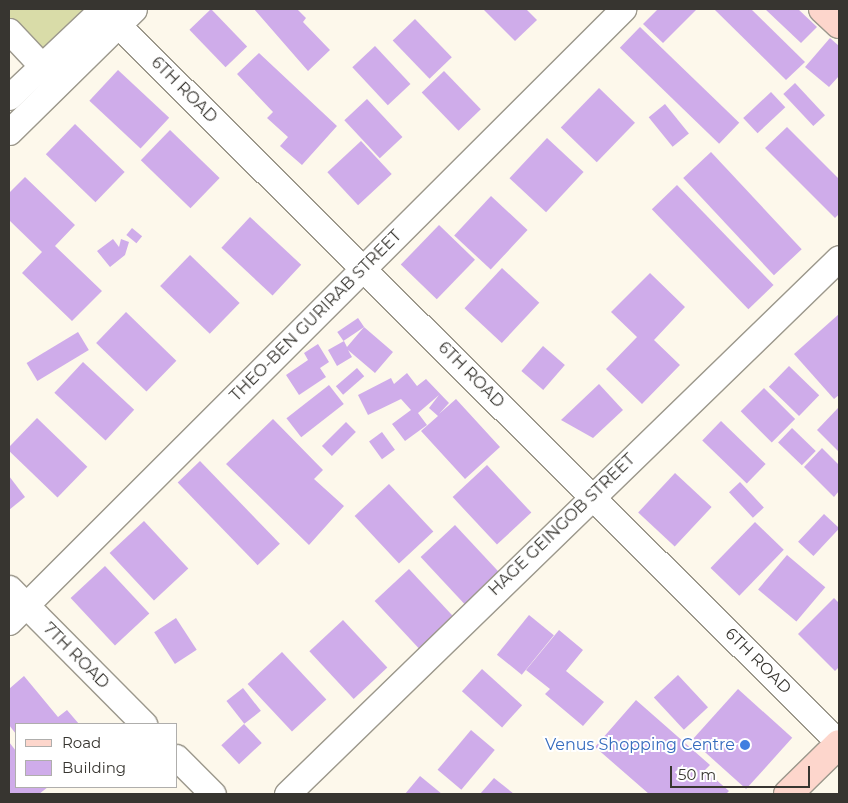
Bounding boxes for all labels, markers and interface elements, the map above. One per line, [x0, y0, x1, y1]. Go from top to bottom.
street label: 6TH ROAD [147, 53, 221, 127]
street label: THEO-BEN GURIRAB STREET [226, 226, 406, 406]
street label: 6TH ROAD [434, 338, 508, 412]
street label: HAGE GEINGOB STREET [485, 450, 639, 600]
street label: 7TH ROAD [39, 619, 113, 693]
street label: 6TH ROAD [721, 624, 795, 698]
legend [15, 723, 178, 788]
text: Road [62, 733, 101, 752]
place label: Venus Shopping Centre [545, 735, 735, 755]
marker: Venus Shopping Centre [739, 739, 751, 751]
scale bar [673, 756, 813, 788]
text: Building [62, 758, 126, 777]
text: 50 m [678, 765, 716, 784]

